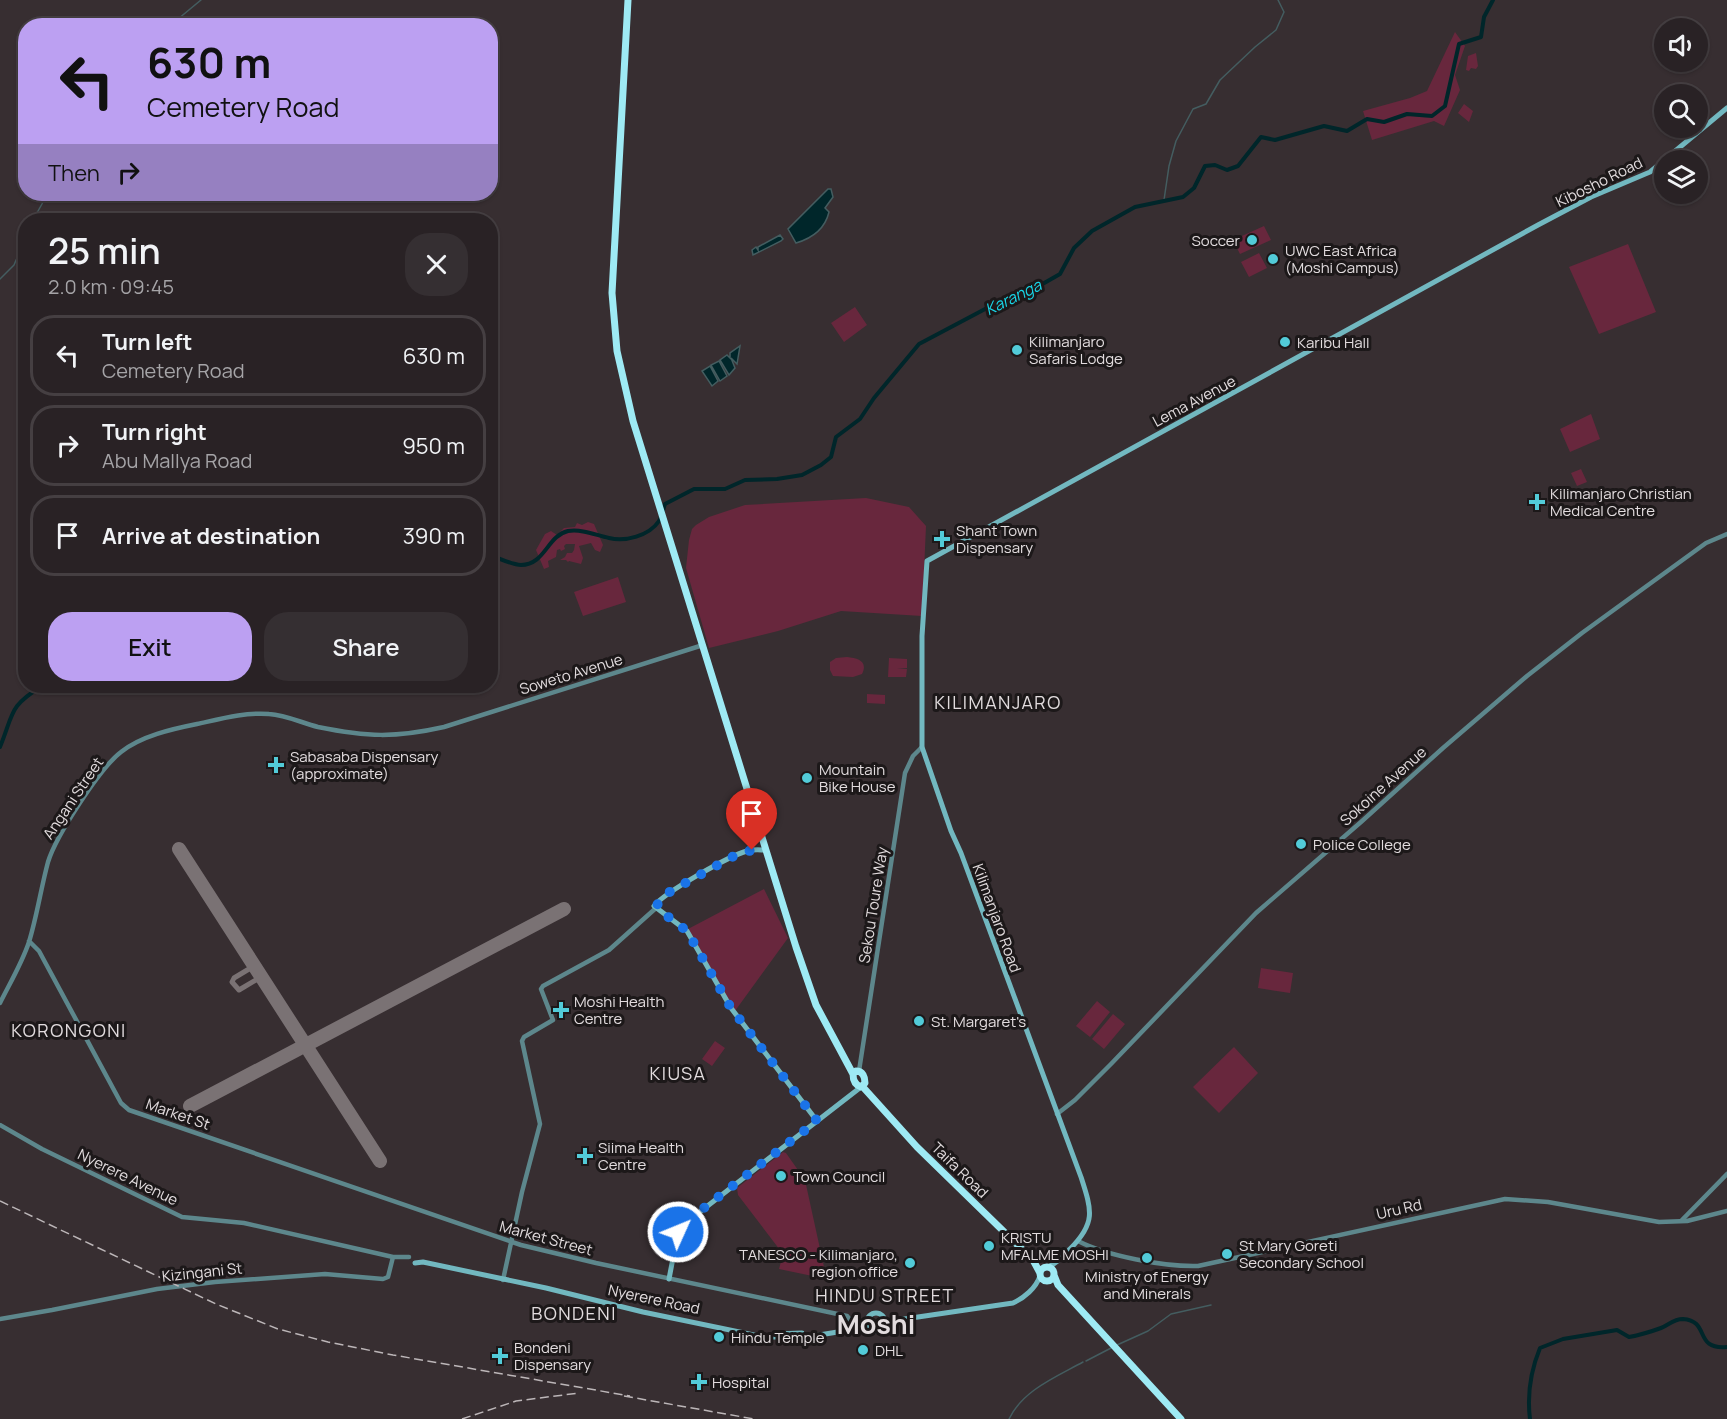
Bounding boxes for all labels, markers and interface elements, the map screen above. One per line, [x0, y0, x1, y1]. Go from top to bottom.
map controls [1654, 18, 1708, 204]
button: sound [1654, 18, 1708, 72]
text: 630 m [147, 33, 271, 91]
icon: left [48, 42, 126, 120]
button: search [1654, 84, 1708, 138]
text: Cemetery Road [147, 88, 340, 125]
button: layers [1654, 150, 1708, 204]
street label: Kibosho Road [1552, 152, 1646, 212]
icon: right [112, 156, 145, 189]
text: Then [48, 158, 100, 188]
text: 25 min [48, 226, 161, 275]
place label: Soccer [1192, 230, 1241, 251]
button: close [405, 233, 468, 296]
marker: Soccer [1245, 233, 1259, 247]
place label: UWC East Africa (Moshi Campus) [1285, 240, 1400, 278]
marker: UWC East Africa (Moshi Campus) [1266, 252, 1280, 266]
text: 2.0 km · 09:45 [48, 273, 174, 300]
water label: Karanga [981, 273, 1046, 320]
text: Turn left [102, 327, 192, 357]
place label: Kilimanjaro Safaris Lodge [1029, 331, 1123, 369]
place label: Karibu Hall [1297, 332, 1370, 353]
marker: Karibu Hall [1278, 335, 1292, 349]
icon: left [51, 339, 84, 372]
text: 630 m [403, 341, 465, 371]
marker: Kilimanjaro Safaris Lodge [1010, 343, 1024, 357]
text: Cemetery Road [102, 357, 245, 384]
street label: Lema Avenue [1149, 370, 1240, 432]
text: Turn right [102, 417, 207, 447]
icon: right [51, 429, 84, 462]
text: 950 m [402, 431, 465, 461]
text: Abu Mallya Road [102, 447, 252, 474]
place label: Kilimanjaro Christian Medical Centre [1550, 483, 1692, 521]
marker: Kilimanjaro Christian Medical Centre [1528, 493, 1546, 511]
icon: arrive [51, 519, 84, 552]
place label: Shant Town Dispensary [956, 520, 1037, 558]
text: Arrive at destination [102, 521, 320, 551]
text: 390 m [403, 521, 465, 551]
marker: Shant Town Dispensary [933, 530, 951, 548]
button: Exit [48, 612, 252, 681]
button: Share [264, 612, 468, 681]
street label: Soweto Avenue [517, 648, 625, 700]
district label: KILIMANJARO [934, 690, 1062, 714]
street label: Sokoine Avenue [1335, 741, 1431, 831]
place label: Sabasaba Dispensary (approximate) [290, 746, 439, 784]
street label: Angani Street [38, 753, 108, 843]
marker: Sabasaba Dispensary (approximate) [267, 756, 285, 774]
place label: Mountain Bike House [819, 759, 896, 797]
marker: Mountain Bike House [800, 771, 814, 785]
pin [726, 788, 777, 850]
icon: arrive [735, 797, 768, 830]
place label: Police College [1313, 834, 1411, 855]
marker: Police College [1294, 837, 1308, 851]
street label: Sekou Toure Way [853, 845, 893, 965]
street label: Kilimanjaro Road [968, 861, 1026, 975]
place label: Moshi Health Centre [574, 991, 664, 1029]
marker: Moshi Health Centre [552, 1001, 570, 1019]
place label: St. Margaret's [931, 1011, 1026, 1032]
marker: St. Margaret's [912, 1014, 926, 1028]
district label: KORONGONI [11, 1018, 127, 1042]
district label: KIUSA [650, 1061, 706, 1085]
street label: Market St [143, 1093, 213, 1135]
place label: Siima Health Centre [598, 1137, 684, 1175]
street label: Taifa Road [927, 1138, 993, 1202]
street label: Nyerere Avenue [74, 1144, 182, 1210]
marker: Siima Health Centre [576, 1147, 594, 1165]
place label: Town Council [793, 1166, 885, 1187]
marker: Town Council [774, 1169, 788, 1183]
street label: Uru Rd [1374, 1194, 1424, 1224]
position arrow [646, 1200, 710, 1264]
street label: Market Street [497, 1216, 595, 1260]
place label: KRISTU MFALME MOSHI [1001, 1227, 1109, 1265]
place label: St Mary Goreti Secondary School [1239, 1235, 1364, 1273]
marker: KRISTU MFALME MOSHI [982, 1239, 996, 1253]
place label: TANESCO - Kilimanjaro, region office [739, 1244, 898, 1282]
marker: St Mary Goreti Secondary School [1220, 1247, 1234, 1261]
marker: Ministry of Energy and Minerals [1140, 1251, 1154, 1265]
marker: TANESCO - Kilimanjaro, region office [903, 1256, 917, 1270]
street label: Kizingani St [161, 1257, 243, 1287]
place label: Ministry of Energy and Minerals [1085, 1266, 1209, 1304]
street label: Nyerere Road [606, 1279, 702, 1319]
district label: HINDU STREET [815, 1283, 955, 1307]
district label: BONDENI [531, 1301, 617, 1325]
district label: Moshi [837, 1305, 915, 1342]
place label: Hindu Temple [731, 1327, 825, 1348]
marker: Hindu Temple [712, 1330, 726, 1344]
place label: Bondeni Dispensary [514, 1337, 591, 1375]
place label: DHL [875, 1340, 903, 1361]
marker: DHL [856, 1343, 870, 1357]
marker: Bondeni Dispensary [491, 1347, 509, 1365]
place label: Hospital [712, 1372, 769, 1393]
marker: Hospital [690, 1373, 708, 1391]

